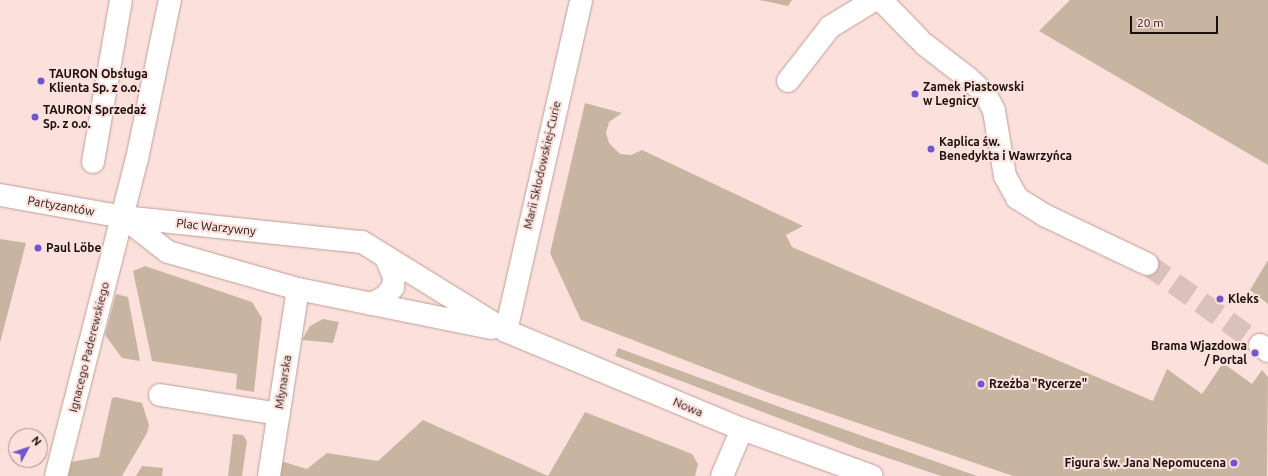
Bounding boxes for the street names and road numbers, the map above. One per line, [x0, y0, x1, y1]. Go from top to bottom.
street label: Marii Skłodowskiej-Curie [520, 100, 564, 230]
street label: Partyzantów [26, 193, 96, 219]
street label: Plac Warzywny [176, 216, 256, 238]
street label: Ignacego Paderewskiego [66, 280, 112, 414]
street label: Młynarska [272, 354, 294, 410]
street label: Nowa [671, 394, 705, 420]

